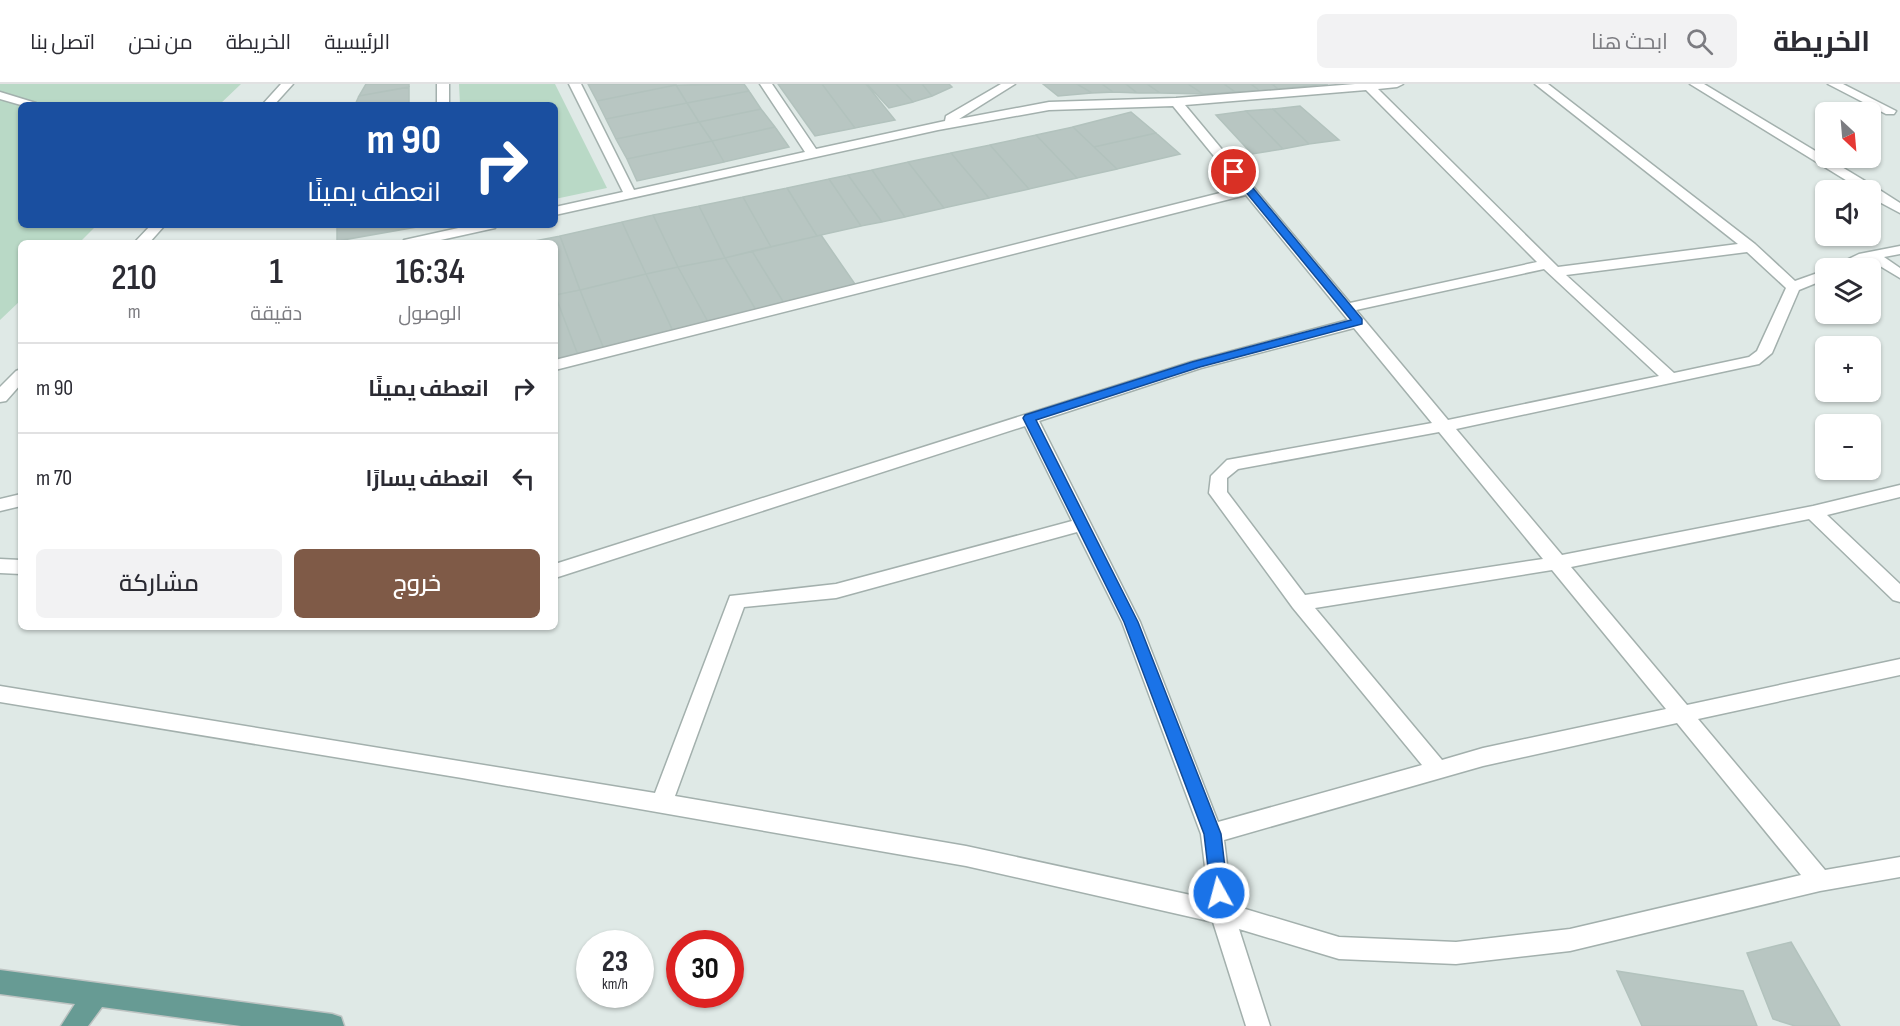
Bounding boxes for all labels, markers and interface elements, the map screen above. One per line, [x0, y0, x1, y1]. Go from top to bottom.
search box [1317, 14, 1737, 68]
icon: search [1683, 25, 1716, 58]
text: الخريطة [1773, 26, 1870, 59]
text: ابحث هنا [1591, 29, 1668, 56]
text: اتصل بنا [30, 30, 95, 55]
text: من نحن [128, 30, 193, 55]
text: الخريطة [226, 30, 291, 55]
text: الرئيسية [324, 30, 390, 55]
north arrow [1815, 102, 1881, 168]
map controls [1815, 102, 1881, 480]
text: 90 m [367, 115, 441, 166]
icon: right [462, 126, 540, 204]
pin [1208, 146, 1259, 197]
icon: arrive [1217, 155, 1250, 188]
text: انعطف يمينًا [307, 177, 441, 209]
button: sound [1815, 180, 1881, 246]
text: 1 [269, 251, 283, 294]
text: 16:34 [395, 251, 465, 294]
text: 210 [111, 257, 157, 300]
button: layers [1815, 258, 1881, 324]
text: m [128, 300, 141, 324]
text: دقيقة [250, 302, 302, 326]
text: الوصول [398, 302, 462, 326]
button: + [1815, 336, 1881, 402]
icon: right [507, 372, 540, 405]
text: 90 m [36, 375, 73, 402]
text: انعطف يمينًا [368, 376, 489, 403]
button: − [1815, 414, 1881, 480]
icon: left [507, 462, 540, 495]
text: 70 m [36, 465, 72, 492]
text: انعطف يسارًا [366, 466, 489, 493]
button: مشاركة [36, 549, 282, 618]
button: خروج [294, 549, 540, 618]
position arrow [1187, 861, 1251, 925]
speed limit sign: 30 [666, 930, 744, 1008]
text: 23 [602, 944, 628, 980]
text: km/h [602, 975, 628, 994]

